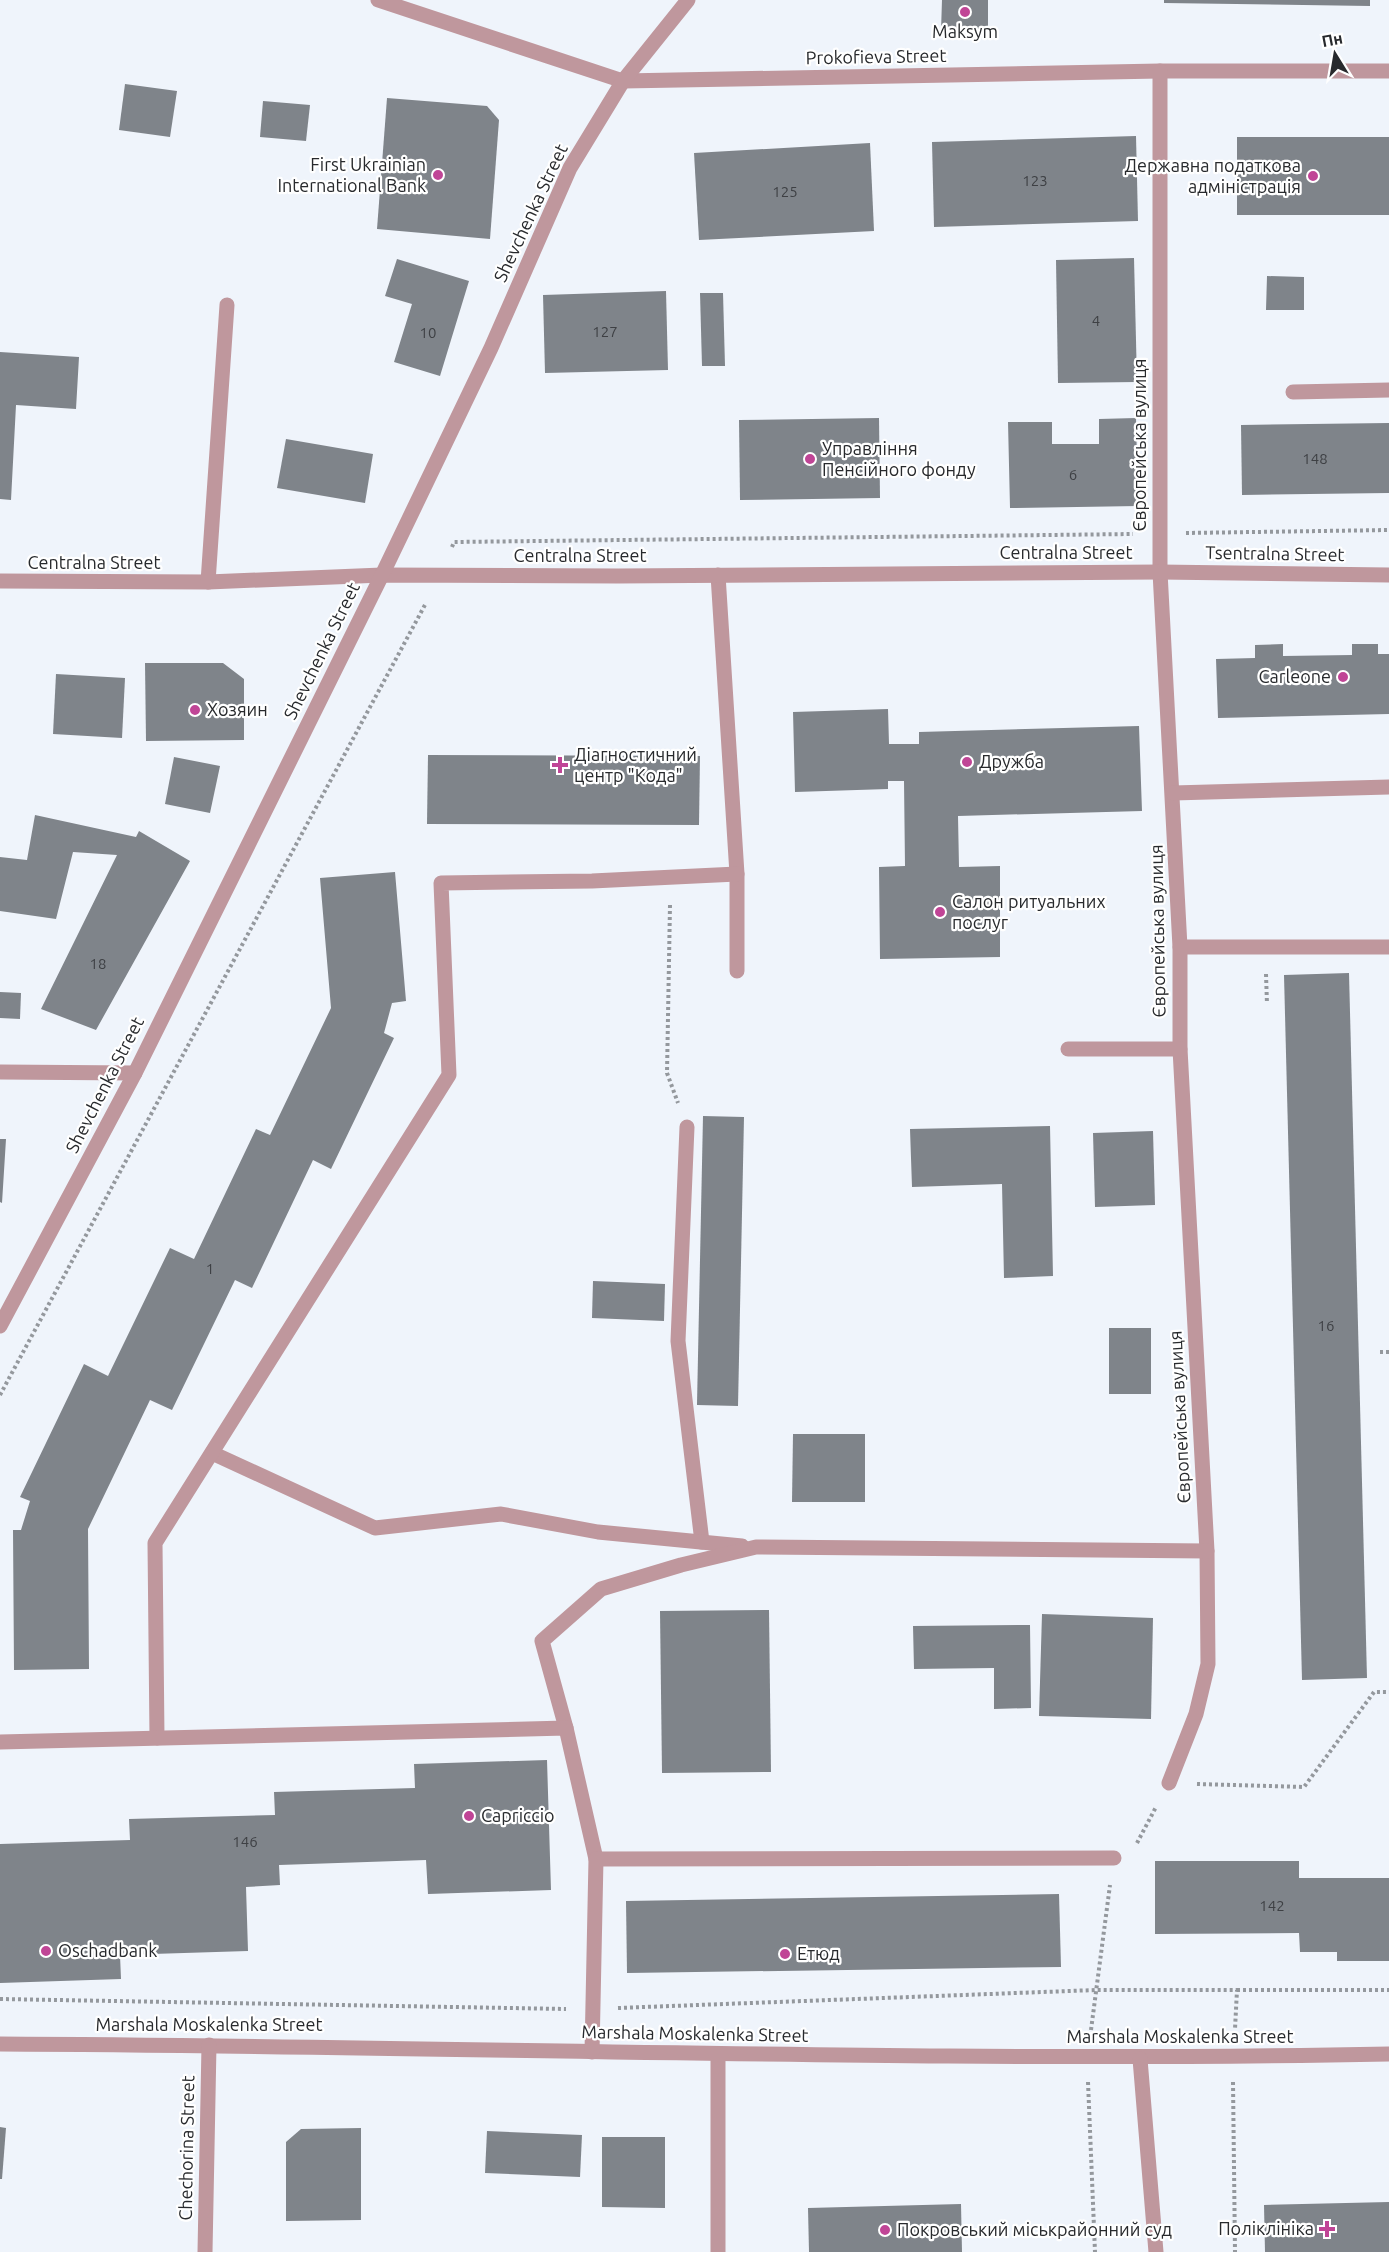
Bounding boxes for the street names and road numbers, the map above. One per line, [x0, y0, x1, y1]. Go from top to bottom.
street label: Prokofieva Street [805, 45, 947, 67]
street label: Shevchenka Street [489, 140, 571, 285]
street label: Європейська вулиця [1129, 359, 1149, 532]
street label: Centralna Street [1000, 542, 1132, 562]
street label: Tsentralna Street [1205, 542, 1345, 564]
street label: Centralna Street [514, 545, 646, 565]
street label: Centralna Street [28, 552, 160, 572]
street label: Shevchenka Street [279, 579, 363, 722]
street label: Європейська вулиця [1145, 844, 1169, 1018]
street label: Shevchenka Street [61, 1013, 147, 1156]
street label: Європейська вулиця [1164, 1330, 1194, 1504]
street label: Marshala Moskalenka Street [95, 2014, 323, 2034]
street label: Marshala Moskalenka Street [581, 2021, 809, 2045]
street label: Marshala Moskalenka Street [1066, 2026, 1294, 2046]
street label: Chechorina Street [175, 2075, 197, 2221]

